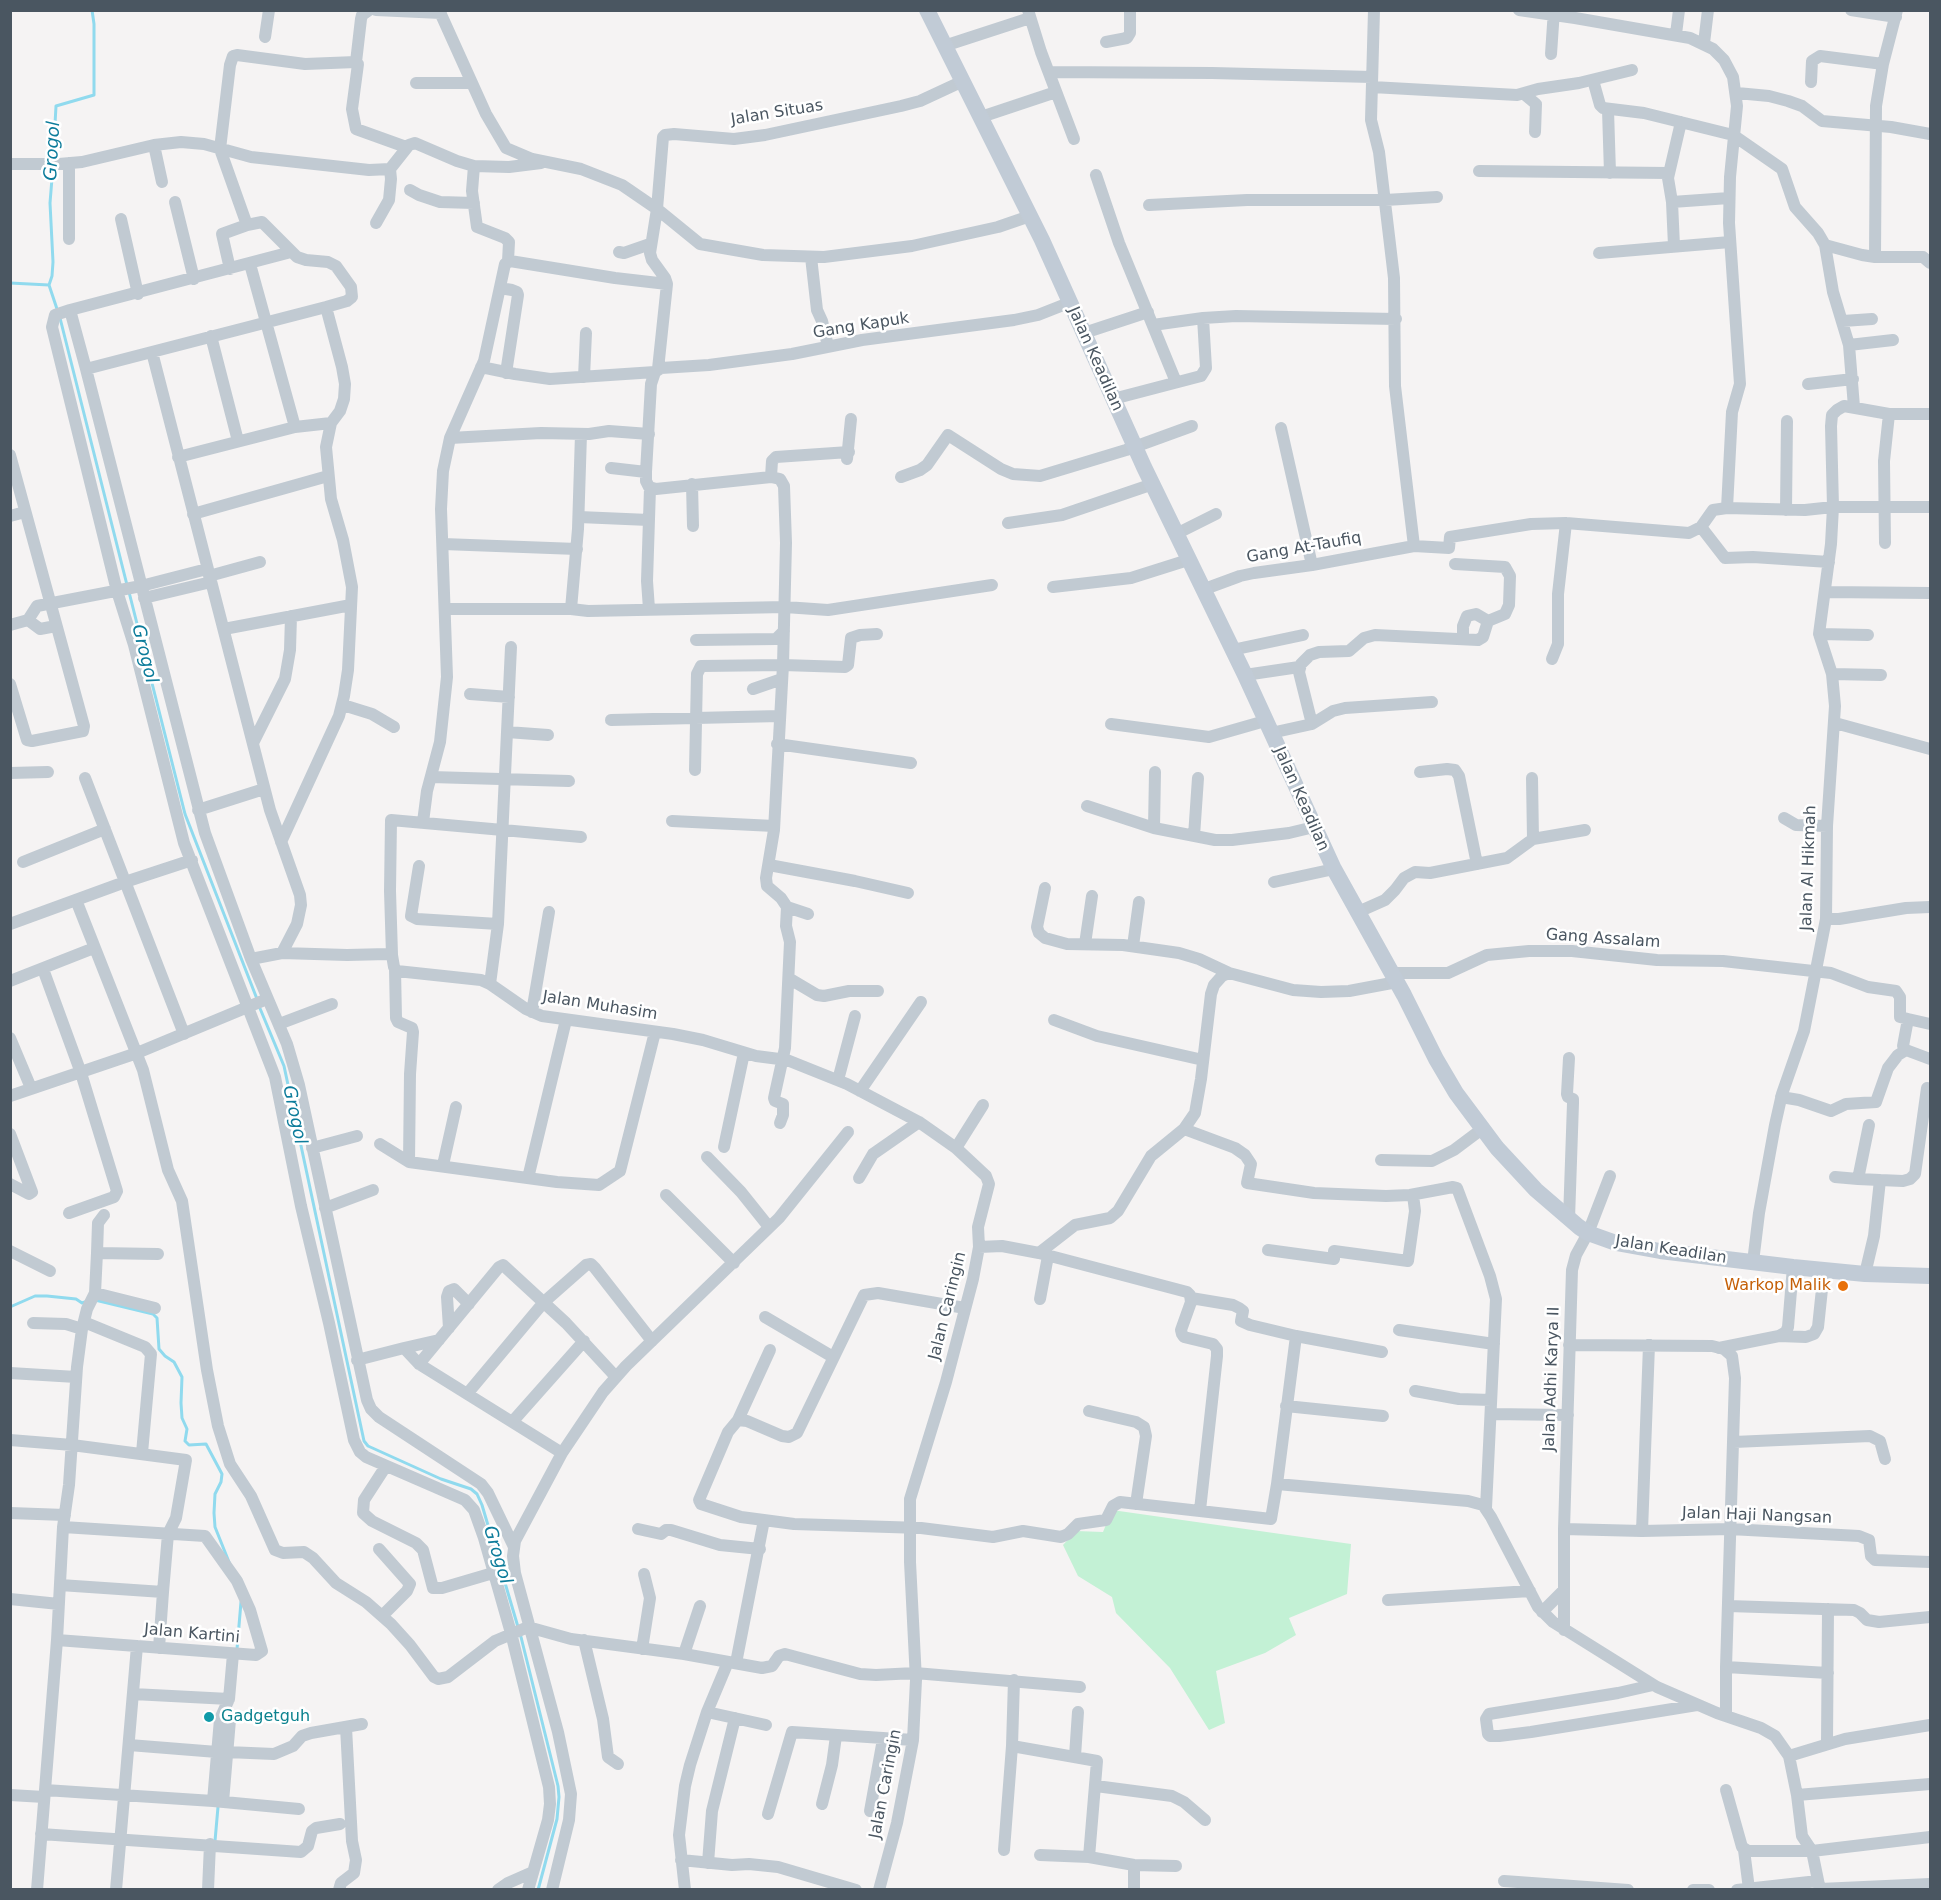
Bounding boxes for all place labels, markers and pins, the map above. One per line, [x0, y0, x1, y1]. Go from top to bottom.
place label: Warkop Malik [1724, 1276, 1831, 1296]
marker: Warkop Malik [1836, 1279, 1850, 1293]
place label: Gadgetguh [221, 1707, 310, 1727]
marker: Gadgetguh [202, 1710, 216, 1724]

